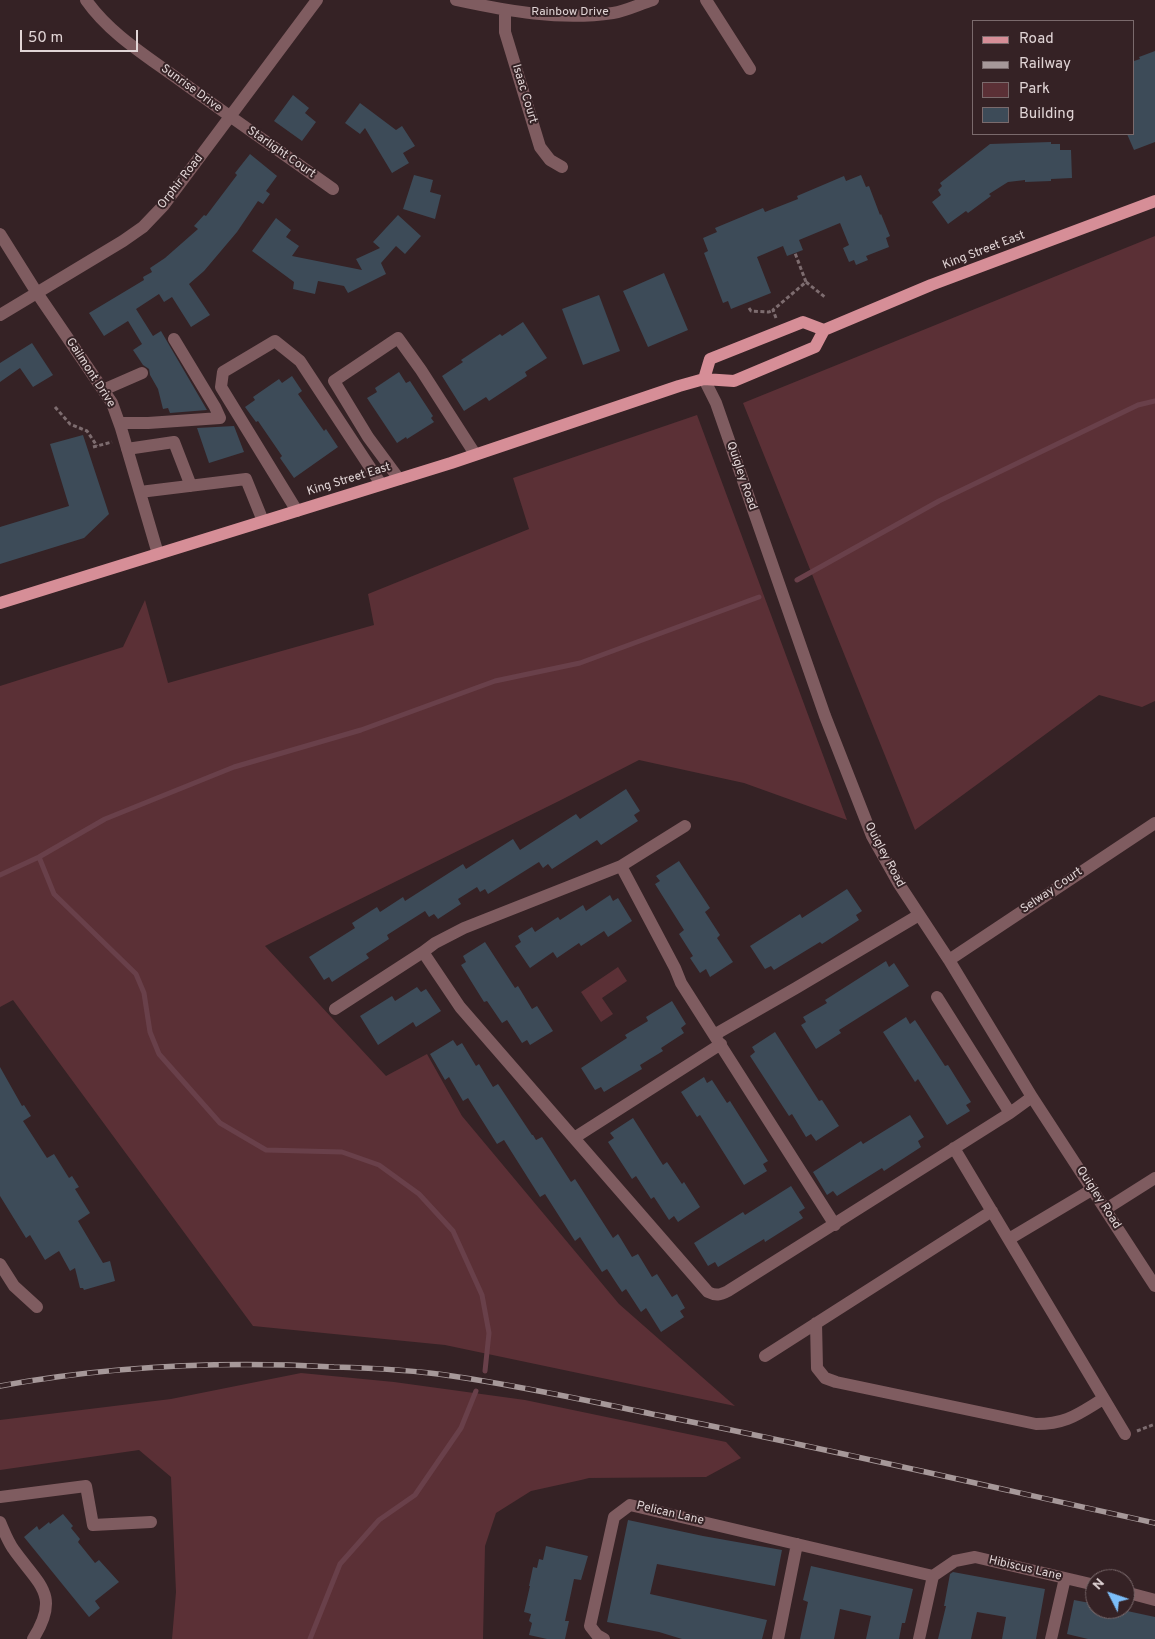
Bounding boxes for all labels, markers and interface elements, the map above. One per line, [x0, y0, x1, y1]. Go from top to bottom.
street label: Rainbow Drive [531, 6, 609, 20]
scale bar [22, 20, 140, 52]
legend [972, 20, 1135, 135]
text: 50 m [28, 29, 63, 48]
text: Road [1019, 30, 1054, 49]
text: Railway [1019, 55, 1071, 74]
street label: Sunrise Drive [158, 62, 224, 116]
street label: Isaac Court [508, 63, 540, 125]
text: Park [1019, 80, 1050, 99]
text: Building [1019, 105, 1074, 124]
street label: Starlight Court [244, 124, 318, 182]
street label: Orphir Road [155, 152, 207, 212]
street label: King Street East [941, 229, 1027, 273]
street label: Gailmont Drive [62, 335, 118, 411]
street label: Quigley Road [723, 440, 759, 512]
street label: King Street East [305, 460, 393, 500]
street label: Quigley Road [861, 820, 907, 890]
street label: Selway Court [1018, 865, 1086, 917]
street label: Quigley Road [1072, 1164, 1124, 1232]
street label: Pelican Lane [635, 1499, 705, 1529]
street label: Hibiscus Lane [987, 1554, 1063, 1584]
north arrow [1085, 1569, 1135, 1619]
text: N [1089, 1575, 1109, 1594]

